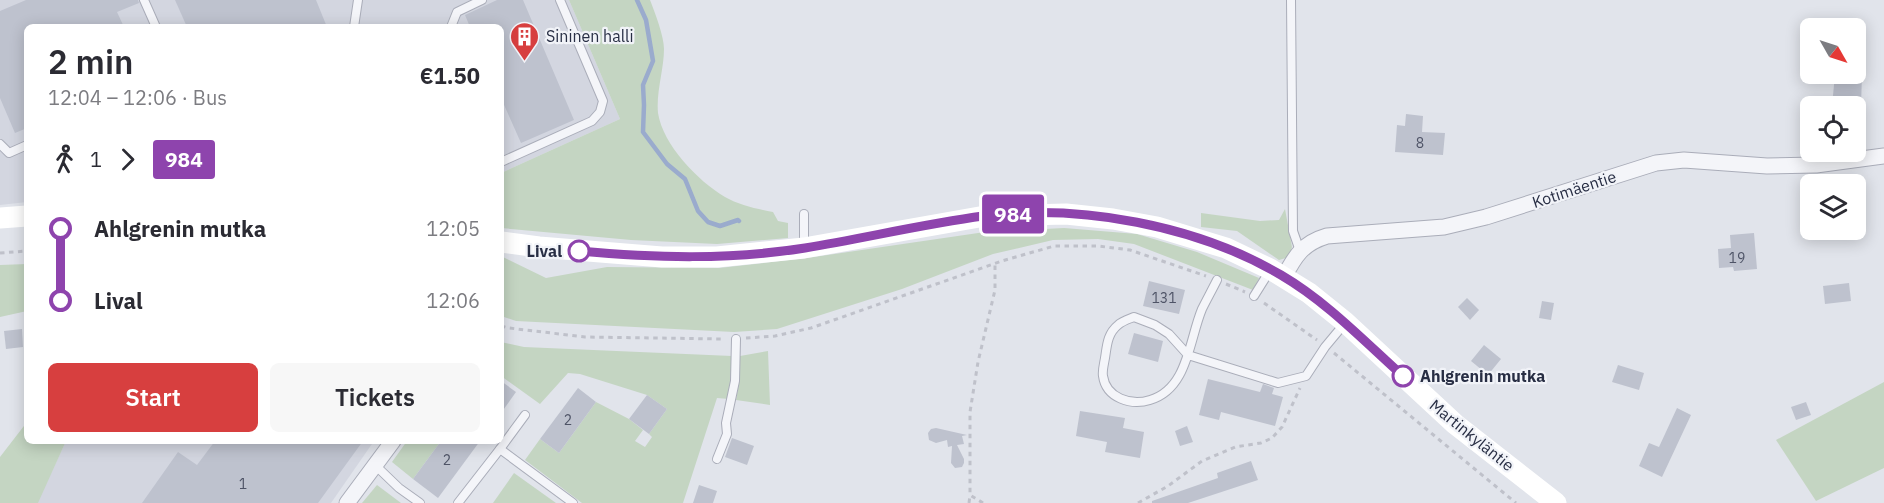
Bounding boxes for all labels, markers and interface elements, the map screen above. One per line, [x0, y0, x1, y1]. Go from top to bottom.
north arrow [1800, 18, 1866, 84]
map controls [1800, 18, 1866, 240]
building icon: Sininen halli [509, 20, 541, 62]
place label: Sininen halli [546, 26, 633, 46]
text: 2 min [48, 40, 133, 83]
text: €1.50 [420, 61, 480, 90]
text: 12:04 – 12:06 · Bus [48, 84, 227, 111]
button: locate [1800, 96, 1866, 162]
house number: 8 [1416, 134, 1424, 152]
icon: walk [48, 143, 81, 176]
icon: forward [111, 143, 144, 176]
text: 984 [165, 145, 203, 173]
text: 1 [90, 146, 102, 173]
street label: Kotimäentie [1529, 166, 1619, 212]
button: layers [1800, 174, 1866, 240]
line badge: 984 [978, 194, 1048, 234]
text: 984 [994, 200, 1032, 228]
text: Ahlgrenin mutka [94, 214, 266, 243]
text: 12:05 [426, 215, 480, 242]
marker: Lival [568, 240, 590, 262]
place label: Lival [527, 241, 562, 261]
house number: 19 [1729, 249, 1745, 267]
text: Lival [94, 286, 143, 315]
text: 12:06 [426, 287, 480, 314]
house number: 131 [1151, 289, 1177, 307]
button: Start [48, 363, 258, 432]
button: Tickets [270, 363, 480, 432]
marker: Ahlgrenin mutka [1392, 365, 1414, 387]
place label: Ahlgrenin mutka [1420, 366, 1545, 386]
street label: Martinkyläntie [1426, 395, 1518, 475]
house number: 2 [564, 411, 572, 429]
house number: 2 [443, 451, 451, 469]
house number: 1 [239, 475, 247, 493]

